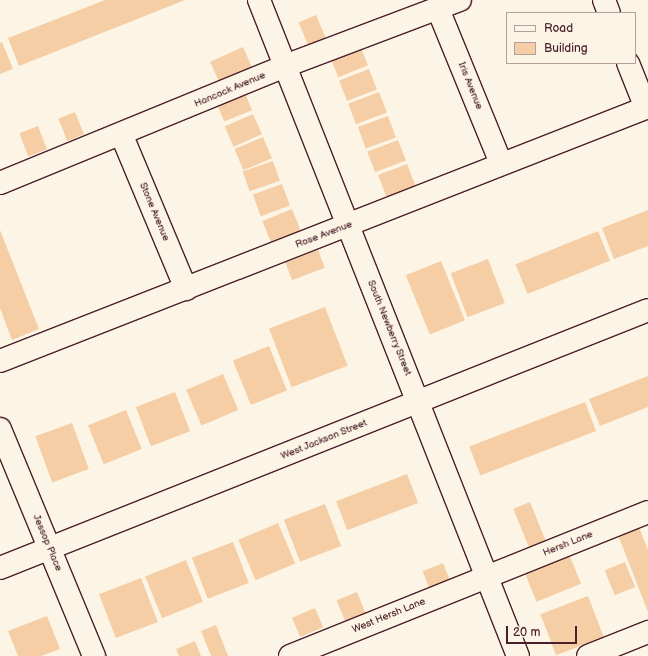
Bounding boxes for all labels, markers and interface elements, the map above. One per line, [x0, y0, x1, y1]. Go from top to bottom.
legend [506, 12, 636, 64]
text: Road [544, 21, 573, 36]
text: Building [544, 41, 588, 56]
street label: Iris Avenue [455, 60, 485, 112]
street label: Hancock Avenue [193, 70, 267, 110]
street label: Stone Avenue [136, 181, 172, 243]
street label: Rose Avenue [294, 219, 354, 251]
street label: South Newberry Street [364, 278, 414, 378]
street label: West Jackson Street [279, 417, 369, 463]
street label: Jessop Place [30, 513, 64, 573]
street label: Hersh Lane [541, 529, 595, 559]
street label: West Hersh Lane [351, 596, 427, 636]
scale bar [508, 618, 579, 644]
text: 20 m [513, 625, 540, 640]

